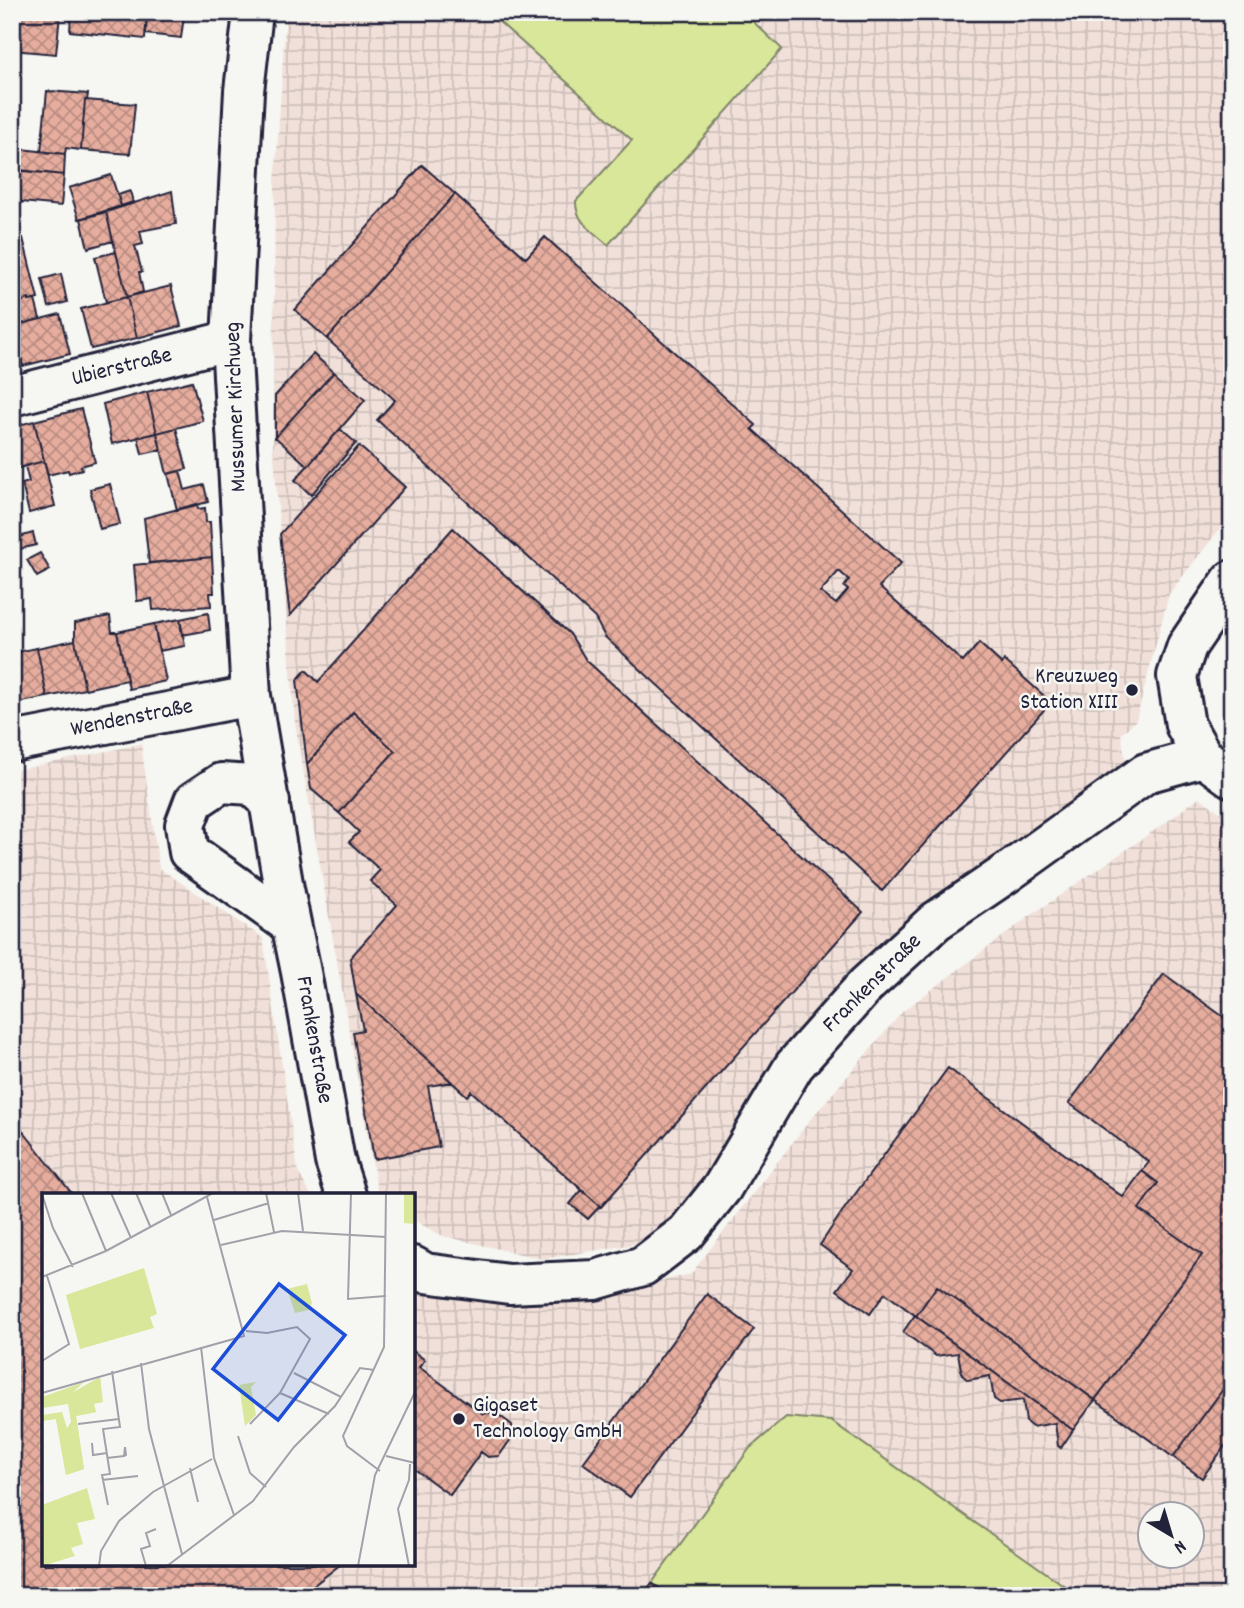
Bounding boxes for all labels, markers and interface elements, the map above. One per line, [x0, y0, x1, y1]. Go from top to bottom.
street label: Mussumer Kirchweg [218, 321, 256, 493]
street label: Ubierstraße [68, 340, 176, 396]
place label: Kreuzweg Station XIII [1020, 661, 1118, 720]
marker: Kreuzweg Station XIII [1124, 682, 1140, 698]
street label: Wendenstraße [68, 691, 196, 747]
street label: Frankenstraße [816, 927, 930, 1041]
street label: Frankenstraße [286, 974, 340, 1106]
inset map [42, 1193, 415, 1566]
place label: Gigaset Technology GmbH [473, 1390, 622, 1449]
marker: Gigaset Technology GmbH [451, 1411, 467, 1427]
north arrow [1136, 1500, 1206, 1570]
text: N [1167, 1532, 1191, 1559]

